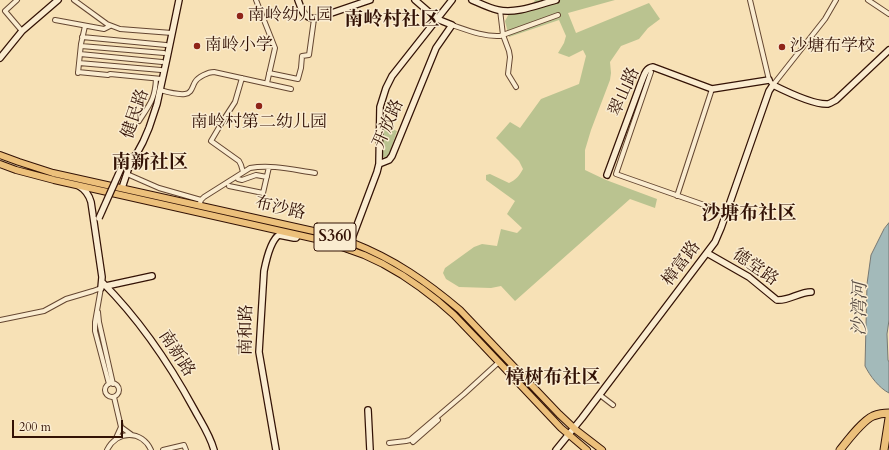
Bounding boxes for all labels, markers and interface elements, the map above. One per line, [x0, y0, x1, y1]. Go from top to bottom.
place label: 南岭幼儿园 [248, 6, 333, 26]
district label: 南岭村社区 [345, 10, 439, 32]
marker: 南岭幼儿园 [235, 11, 245, 21]
place label: 南岭小学 [205, 36, 273, 56]
place label: 沙塘布学校 [790, 37, 875, 57]
marker: 南岭小学 [192, 41, 202, 51]
marker: 沙塘布学校 [777, 42, 787, 52]
street label: 翠山路 [605, 65, 645, 119]
street label: 健民路 [118, 87, 154, 141]
street label: 开放路 [369, 97, 409, 151]
marker: 南岭村第二幼儿园 [254, 101, 264, 111]
place label: 南岭村第二幼儿园 [191, 113, 327, 133]
district label: 南新社区 [112, 153, 188, 175]
street label: 布沙路 [253, 193, 307, 225]
district label: 沙塘布社区 [702, 204, 796, 226]
road number: S360 [314, 223, 356, 251]
street label: 樟富路 [659, 237, 705, 291]
street label: 德堂路 [728, 245, 782, 291]
water label: 沙湾河 [850, 282, 872, 336]
street label: 南和路 [236, 304, 258, 356]
street label: 南新路 [154, 327, 198, 381]
district label: 樟树布社区 [506, 368, 600, 390]
scale bar [14, 412, 125, 438]
text: 200 m [19, 419, 51, 435]

